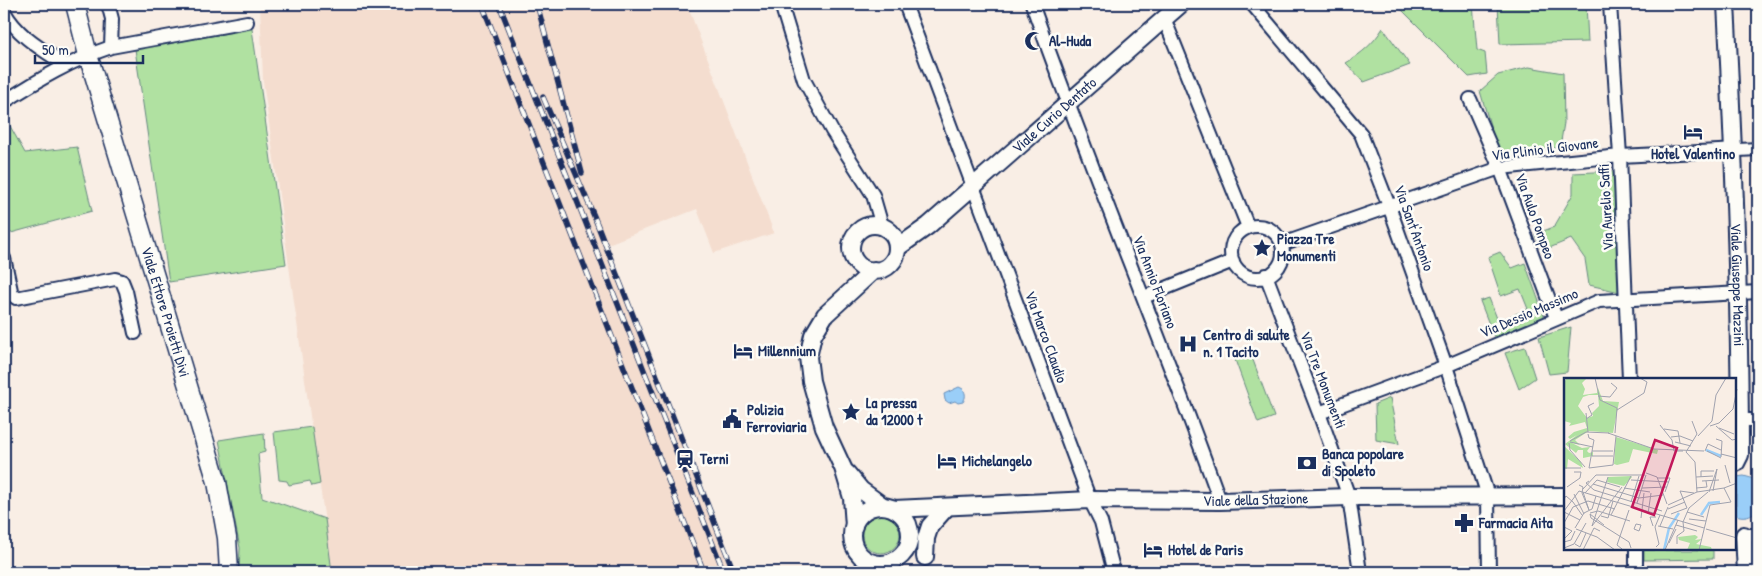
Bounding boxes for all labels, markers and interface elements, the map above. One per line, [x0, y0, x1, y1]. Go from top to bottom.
mosque icon: Al-Huda [1023, 30, 1045, 52]
place label: Al-Huda [1049, 30, 1091, 51]
scale bar [35, 32, 142, 64]
text: 50 m [42, 39, 69, 60]
street label: Viale Curio Dentato [1007, 72, 1101, 158]
hotel icon: Hotel Valentino [1682, 121, 1704, 143]
street label: Via Plinio il Giovane [1490, 132, 1600, 165]
place label: Hotel Valentino [1651, 143, 1735, 164]
street label: Via Aurelio Saffi [1593, 163, 1618, 251]
street label: Via Aulo Pompeo [1510, 170, 1561, 262]
street label: Via Sant'Antonio [1389, 182, 1440, 274]
street label: Viale Giuseppe Mazzini [1726, 223, 1750, 346]
place label: Piazza Tre Monumenti [1277, 228, 1336, 266]
street label: Via Annio Floriano [1128, 232, 1183, 331]
place icon: Piazza Tre Monumenti [1251, 237, 1273, 259]
street label: Viale Ettore Proietti Divi [137, 244, 196, 379]
street label: Via Dessio Massimo [1477, 282, 1581, 343]
street label: Via Marco Claudio [1020, 288, 1073, 386]
place label: Centro di salute n. 1 Tacito [1203, 324, 1290, 362]
street label: Via Tre Monumenti [1295, 328, 1352, 431]
hospital icon: Centro di salute n. 1 Tacito [1177, 333, 1199, 355]
hotel icon: Millennium [732, 340, 754, 362]
place label: Millennium [758, 340, 816, 361]
inset map [1564, 378, 1737, 551]
place label: La pressa da 12000 t [866, 392, 923, 430]
place label: Polizia Ferroviaria [746, 399, 807, 437]
place icon: La pressa da 12000 t [840, 401, 862, 423]
public building icon: Polizia Ferroviaria [721, 408, 743, 430]
place label: Banca popolare di Spoleto [1322, 443, 1404, 482]
station icon: Terni [674, 448, 696, 470]
place label: Terni [699, 448, 729, 469]
hotel icon: Michelangelo [936, 450, 958, 472]
place label: Michelangelo [962, 450, 1032, 472]
bank icon: Banca popolare di Spoleto [1296, 452, 1318, 474]
street label: Viale della Stazione [1203, 487, 1309, 511]
pharmacy icon: Farmacia Aita [1453, 512, 1475, 534]
place label: Farmacia Aita [1478, 512, 1553, 533]
hotel icon: Hotel de Paris [1142, 539, 1164, 561]
place label: Hotel de Paris [1168, 539, 1243, 560]

